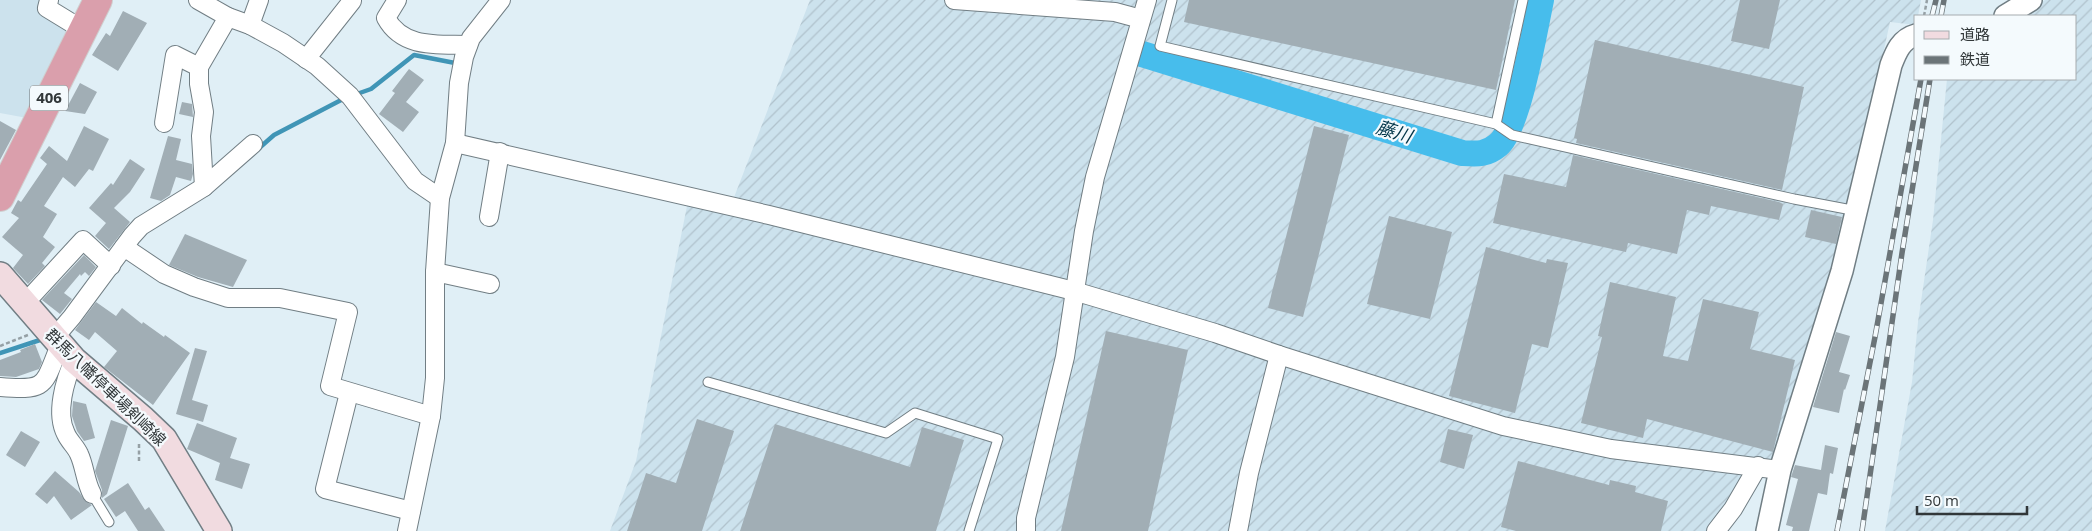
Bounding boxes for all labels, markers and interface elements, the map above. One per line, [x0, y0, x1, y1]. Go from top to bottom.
legend [1914, 15, 2077, 80]
text: 道路 [1960, 24, 1990, 44]
text: 鉄道 [1960, 49, 1990, 69]
road number: 406 [30, 86, 68, 110]
water label: 藤川 [1374, 114, 1417, 148]
street label: 群馬八幡停車場剣崎線 [41, 324, 171, 450]
scale bar [1917, 484, 2027, 516]
text: 50 m [1924, 490, 1959, 510]

